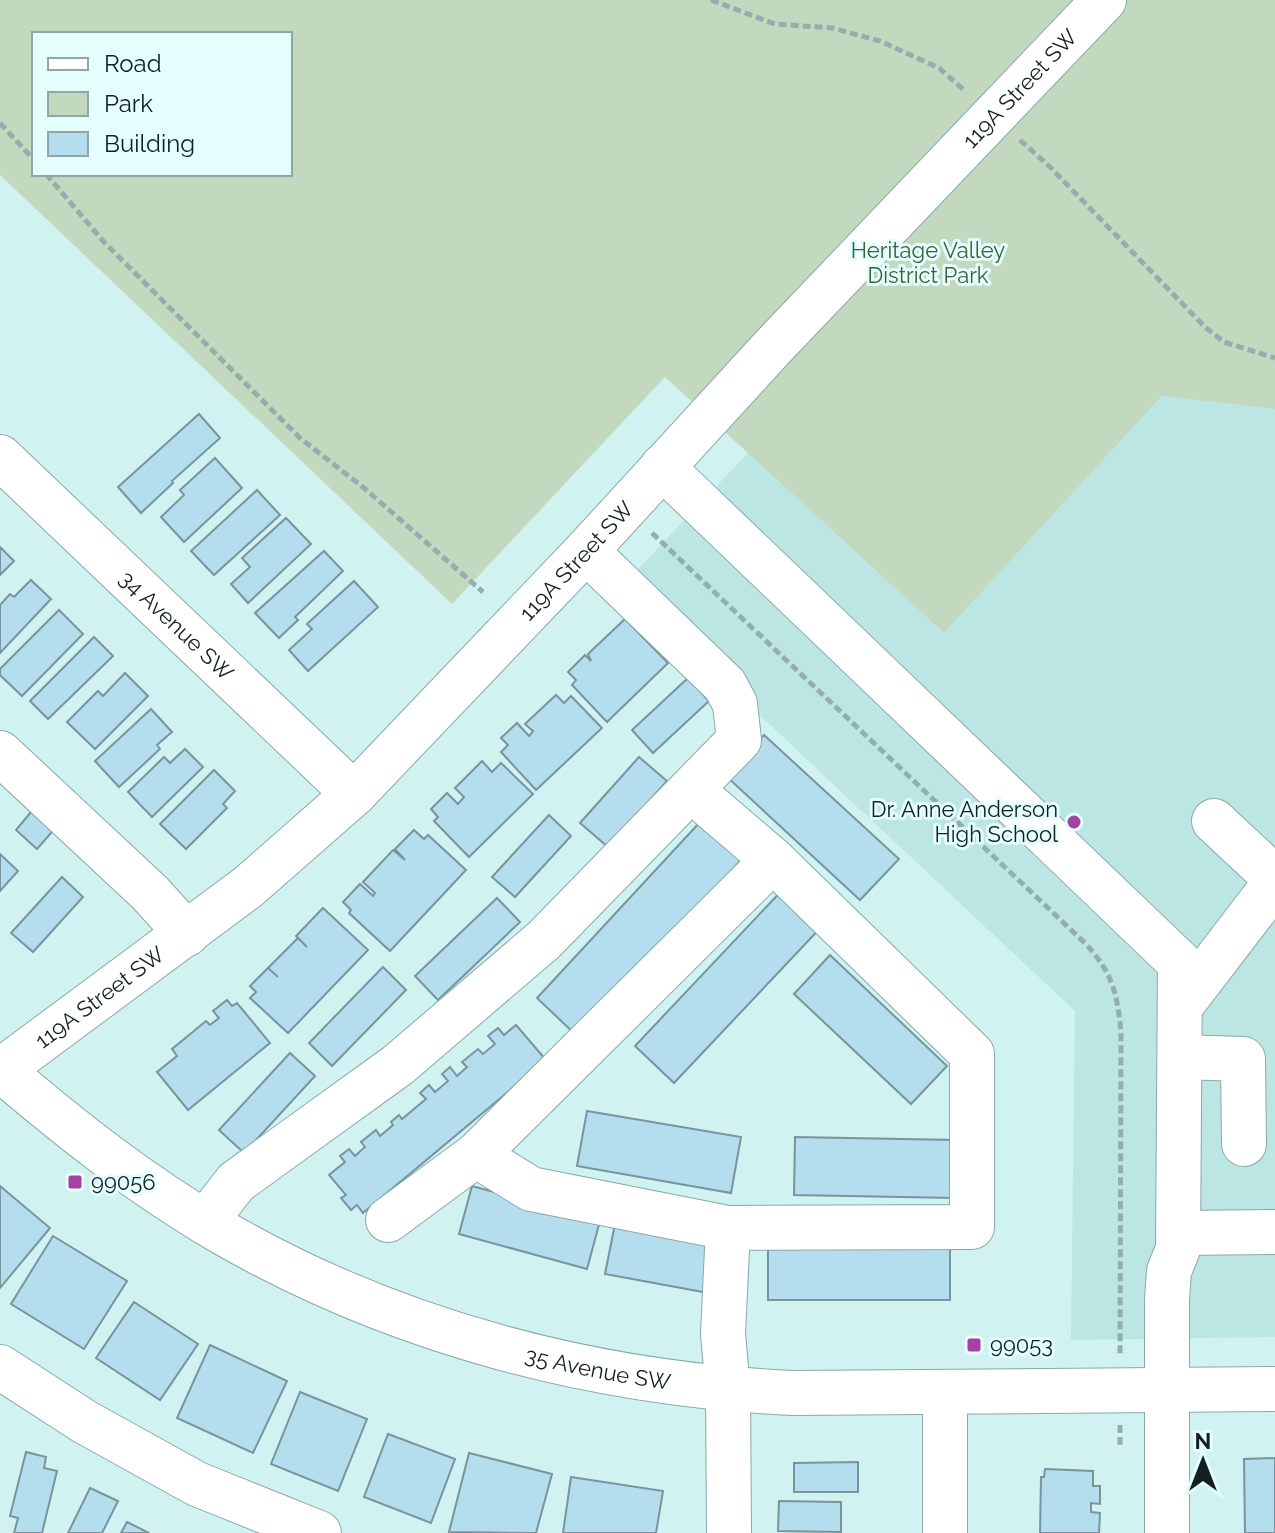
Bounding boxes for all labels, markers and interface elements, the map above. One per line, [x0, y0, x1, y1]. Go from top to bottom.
street label: 119A Street SW [957, 24, 1082, 153]
legend [32, 32, 292, 176]
text: Road [104, 49, 162, 78]
text: Park [104, 89, 153, 118]
text: Building [104, 129, 195, 158]
park label: Heritage Valley District Park [851, 237, 1005, 288]
street label: 119A Street SW [514, 496, 638, 626]
street label: 34 Avenue SW [114, 565, 239, 686]
place label: Dr. Anne Anderson High School [871, 796, 1058, 847]
marker: Dr. Anne Anderson High School [1065, 813, 1083, 831]
street label: 119A Street SW [30, 941, 169, 1054]
place label: 99056 [91, 1169, 156, 1195]
marker: 99056 [66, 1173, 84, 1191]
place label: 99053 [990, 1332, 1053, 1358]
marker: 99053 [965, 1336, 983, 1354]
street label: 35 Avenue SW [523, 1341, 672, 1395]
north arrow [1163, 1421, 1243, 1501]
text: N [1195, 1428, 1211, 1454]

